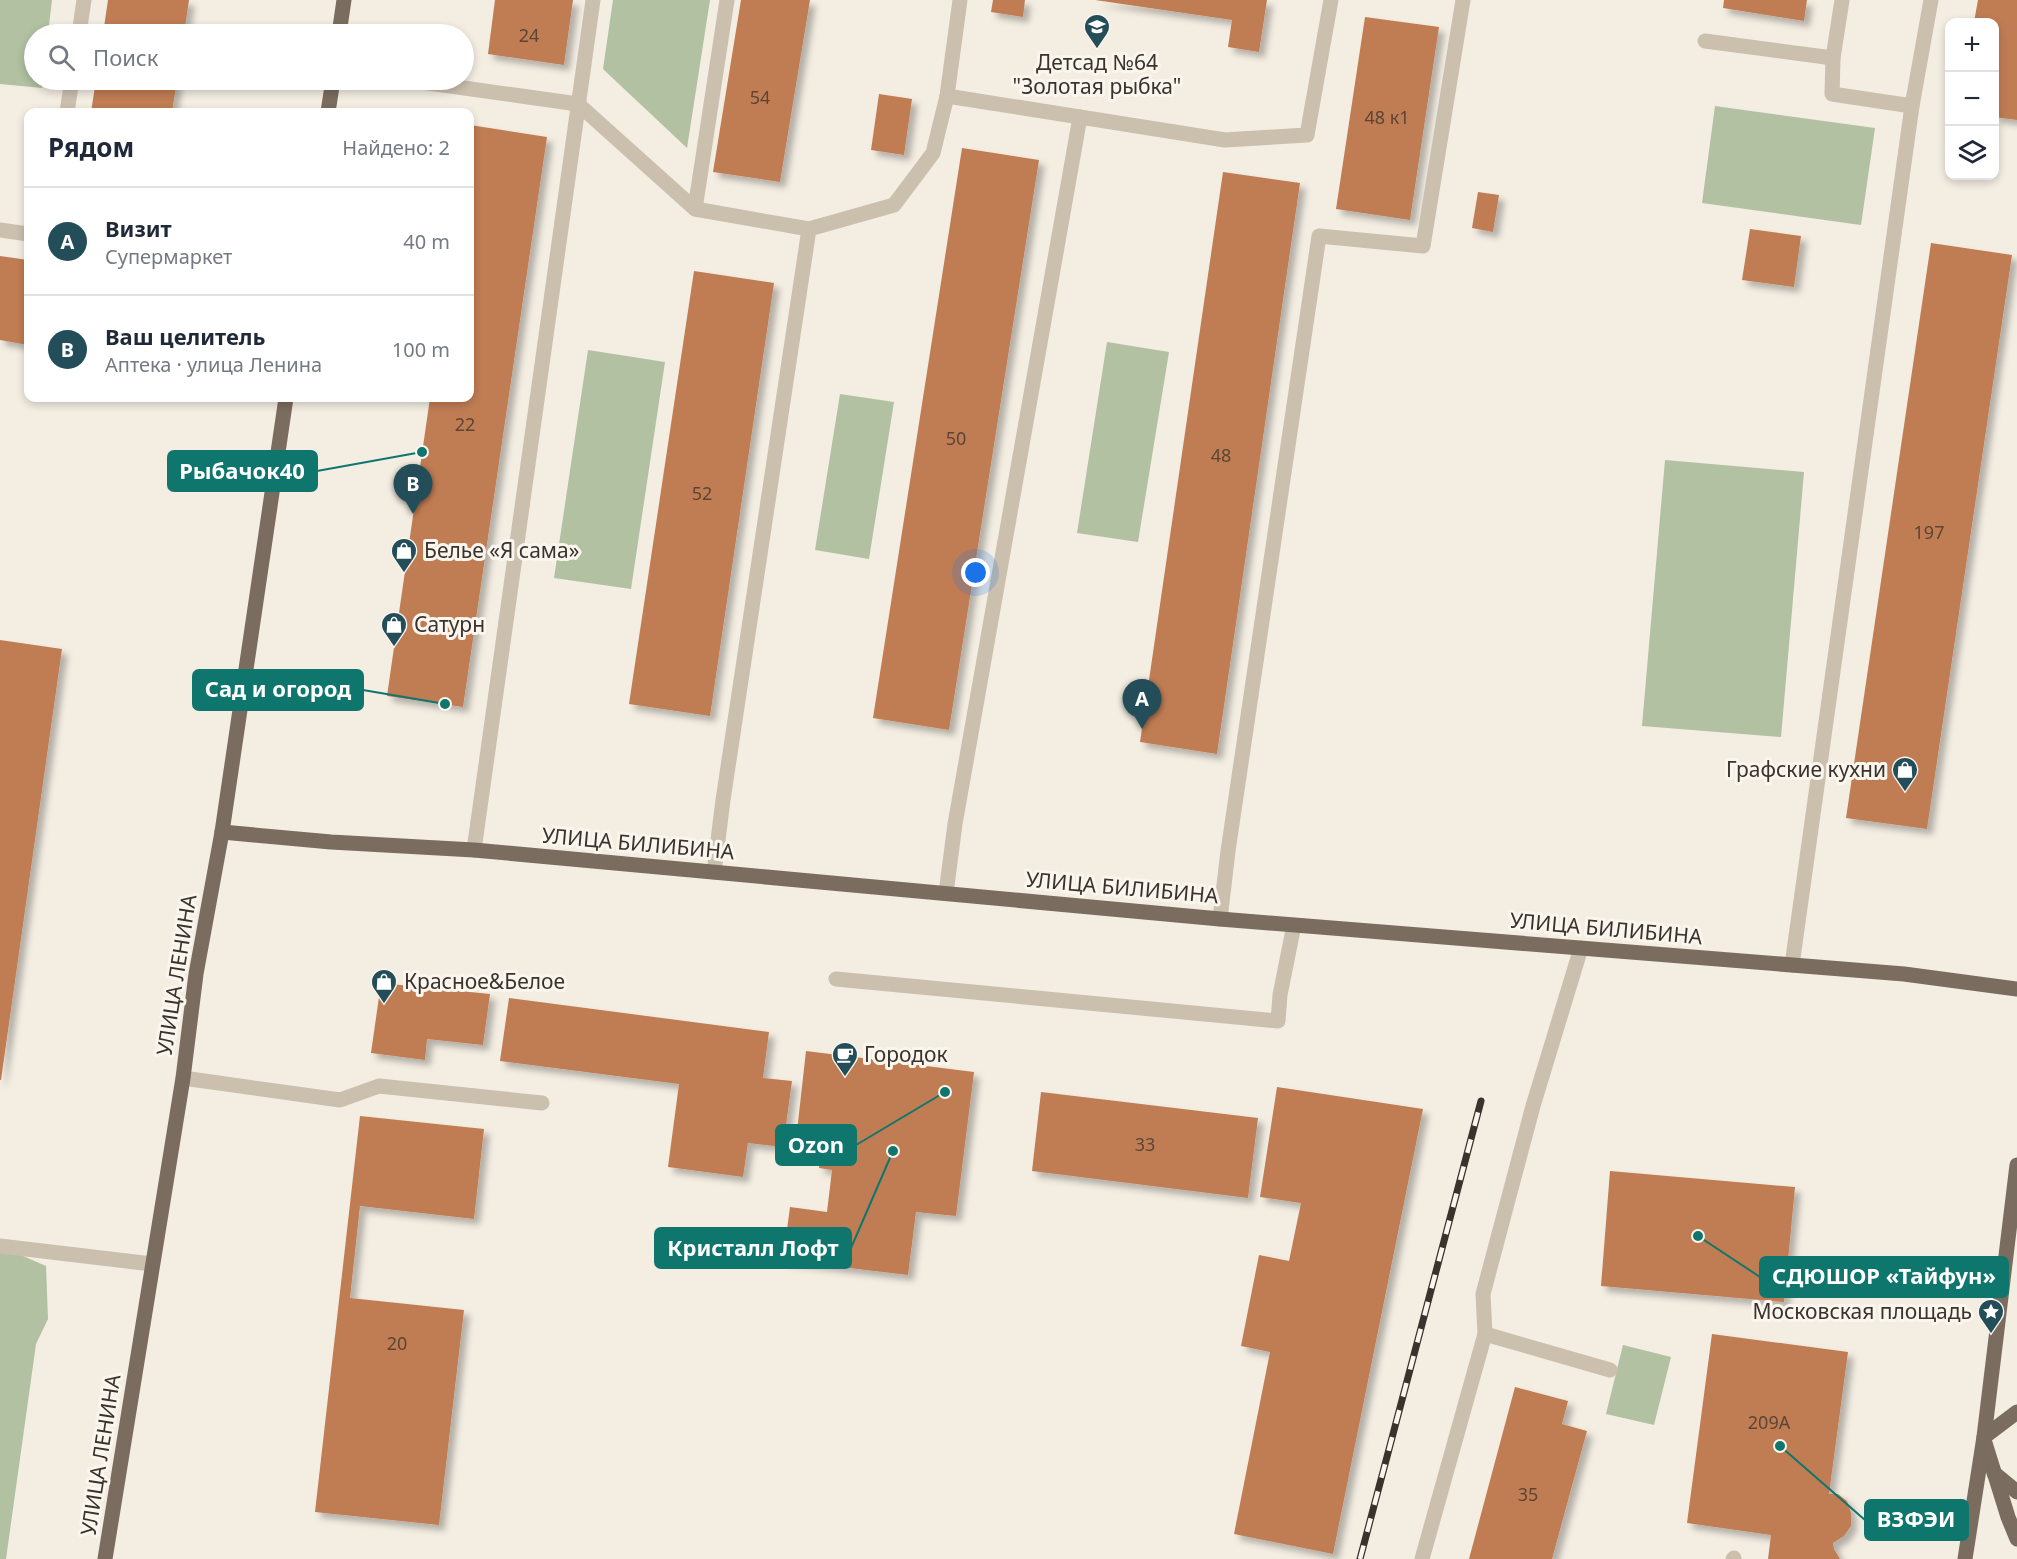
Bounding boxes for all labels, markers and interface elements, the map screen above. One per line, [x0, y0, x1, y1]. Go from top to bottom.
school or university icon: Детсад №64 "Золотая рыбка" [1082, 12, 1112, 50]
map controls [1945, 18, 1999, 180]
button: + [1945, 18, 1999, 72]
house number: 24 [519, 23, 539, 47]
search box [24, 24, 474, 90]
icon: search [45, 41, 78, 74]
text: Поиск [93, 42, 158, 72]
place label: Детсад №64 "Золотая рыбка" [1013, 48, 1181, 100]
button: − [1945, 72, 1999, 126]
house number: 54 [750, 85, 770, 109]
house number: 48 к1 [1364, 105, 1410, 129]
button: layers [1945, 126, 1999, 180]
text: Рядом [48, 129, 134, 165]
text: Найдено: 2 [342, 134, 450, 161]
text: Визит [105, 213, 172, 243]
text: A [61, 228, 74, 255]
text: 40 m [403, 228, 450, 255]
text: Супермаркет [105, 243, 232, 270]
text: Ваш целитель [105, 321, 266, 351]
text: B [61, 336, 74, 363]
text: 100 m [392, 336, 450, 363]
text: Аптека · улица Ленина [105, 351, 322, 378]
house number: 22 [455, 412, 475, 436]
house number: 50 [946, 426, 966, 450]
house number: 48 [1211, 443, 1231, 467]
callout: Рыбачок40 [168, 451, 317, 491]
text: Рыбачок40 [179, 455, 305, 485]
pin: B [394, 464, 432, 514]
house number: 52 [692, 481, 712, 505]
house number: 197 [1914, 520, 1944, 544]
shop icon: Белье «Я сама» [389, 536, 419, 574]
place label: Белье «Я сама» [424, 536, 579, 564]
your location [961, 558, 990, 587]
shop icon: Сатурн [379, 610, 409, 648]
place label: Сатурн [414, 610, 485, 638]
callout: Сад и огород [193, 670, 363, 710]
text: Сад и огород [205, 673, 351, 703]
pin: A [1122, 680, 1162, 729]
place label: Графские кухни [1726, 755, 1886, 783]
shop icon: Графские кухни [1890, 755, 1920, 793]
street label: УЛИЦА БИЛИБИНА [541, 821, 736, 865]
street label: УЛИЦА БИЛИБИНА [1025, 865, 1220, 909]
street label: УЛИЦА ЛЕНИНА [149, 892, 203, 1057]
street label: УЛИЦА БИЛИБИНА [1509, 906, 1704, 950]
shop icon: Красное&Белое [369, 967, 399, 1005]
place label: Красное&Белое [404, 967, 565, 995]
cafe icon: Городок [830, 1040, 860, 1078]
place label: Городок [864, 1040, 948, 1068]
callout: Ozon [776, 1125, 856, 1165]
text: Ozon [788, 1129, 844, 1159]
house number: 33 [1135, 1132, 1155, 1156]
callout: Кристалл Лофт [655, 1228, 851, 1268]
text: Кристалл Лофт [667, 1232, 839, 1262]
callout: СДЮШОР «Тайфун» [1760, 1257, 2008, 1297]
text: СДЮШОР «Тайфун» [1772, 1260, 1996, 1290]
place label: Московская площадь [1753, 1297, 1972, 1325]
place icon: Московская площадь [1976, 1297, 2006, 1335]
house number: 20 [387, 1331, 407, 1355]
street label: УЛИЦА ЛЕНИНА [73, 1372, 127, 1537]
house number: 209А [1748, 1410, 1791, 1434]
house number: 35 [1518, 1482, 1538, 1506]
callout: ВЗФЭИ [1865, 1500, 1968, 1540]
text: ВЗФЭИ [1877, 1503, 1955, 1533]

